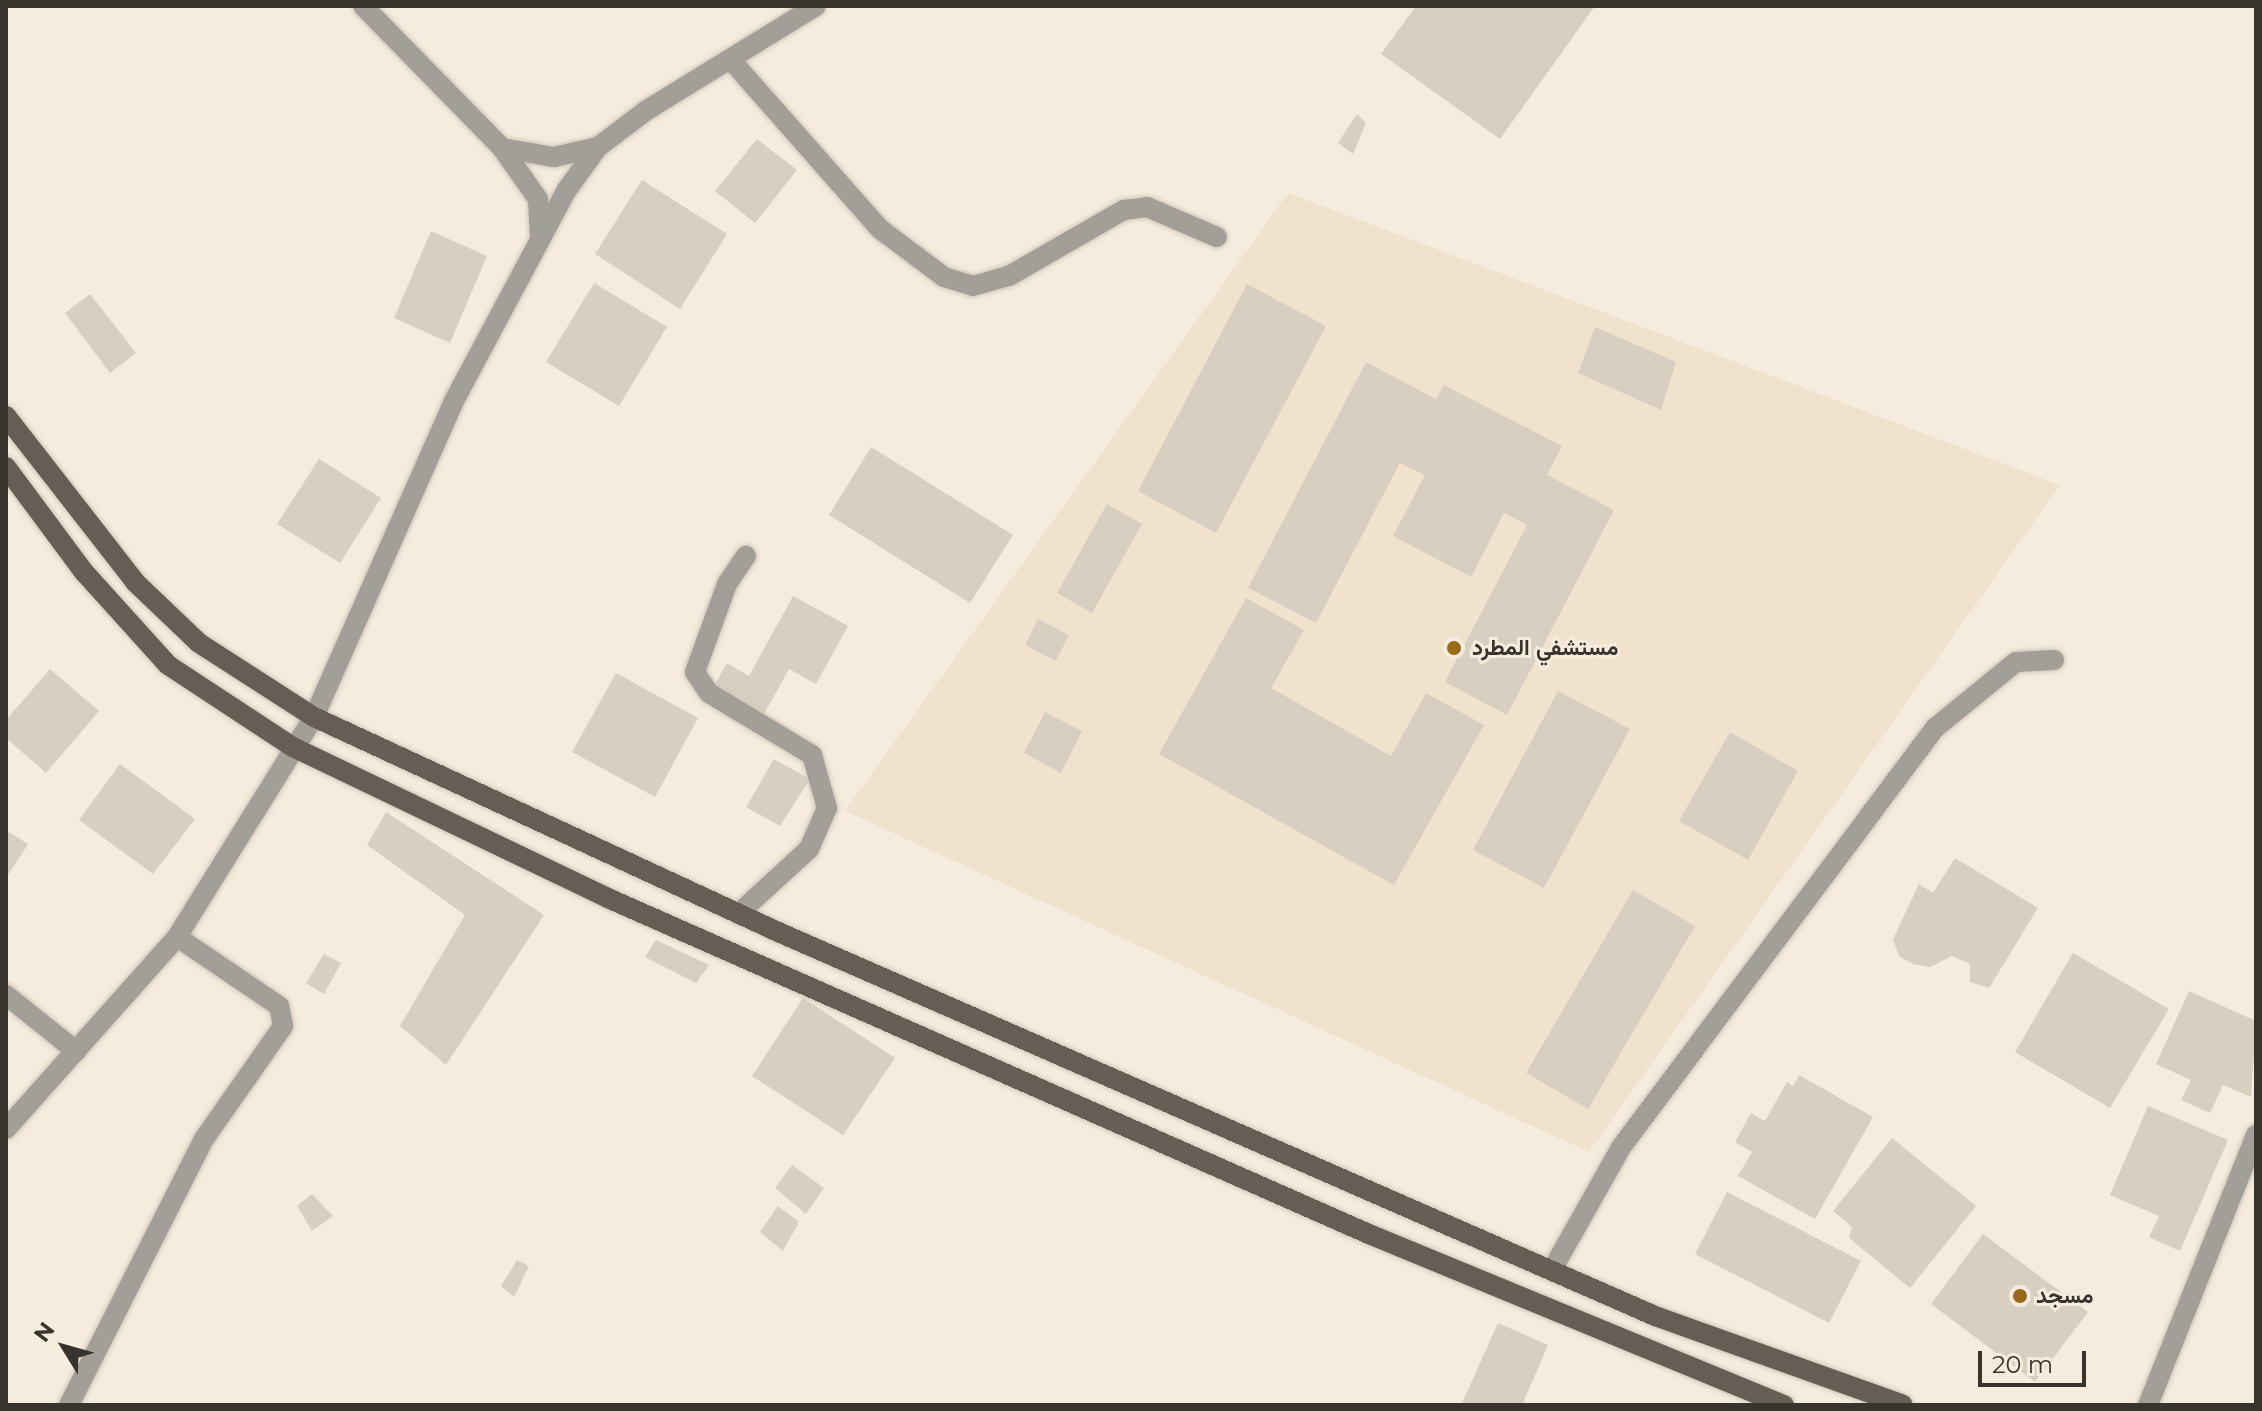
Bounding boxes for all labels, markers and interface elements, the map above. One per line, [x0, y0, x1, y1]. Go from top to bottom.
place label: مستشفي المطرد [1472, 635, 1618, 661]
marker: مستشفي المطرد [1443, 637, 1465, 659]
place label: مسجد [2036, 1283, 2093, 1309]
marker: مسجد [2011, 1287, 2029, 1305]
north arrow [24, 1307, 104, 1387]
text: N [28, 1317, 61, 1347]
scale bar [1982, 1335, 2090, 1385]
text: 20 m [1992, 1350, 2053, 1379]

